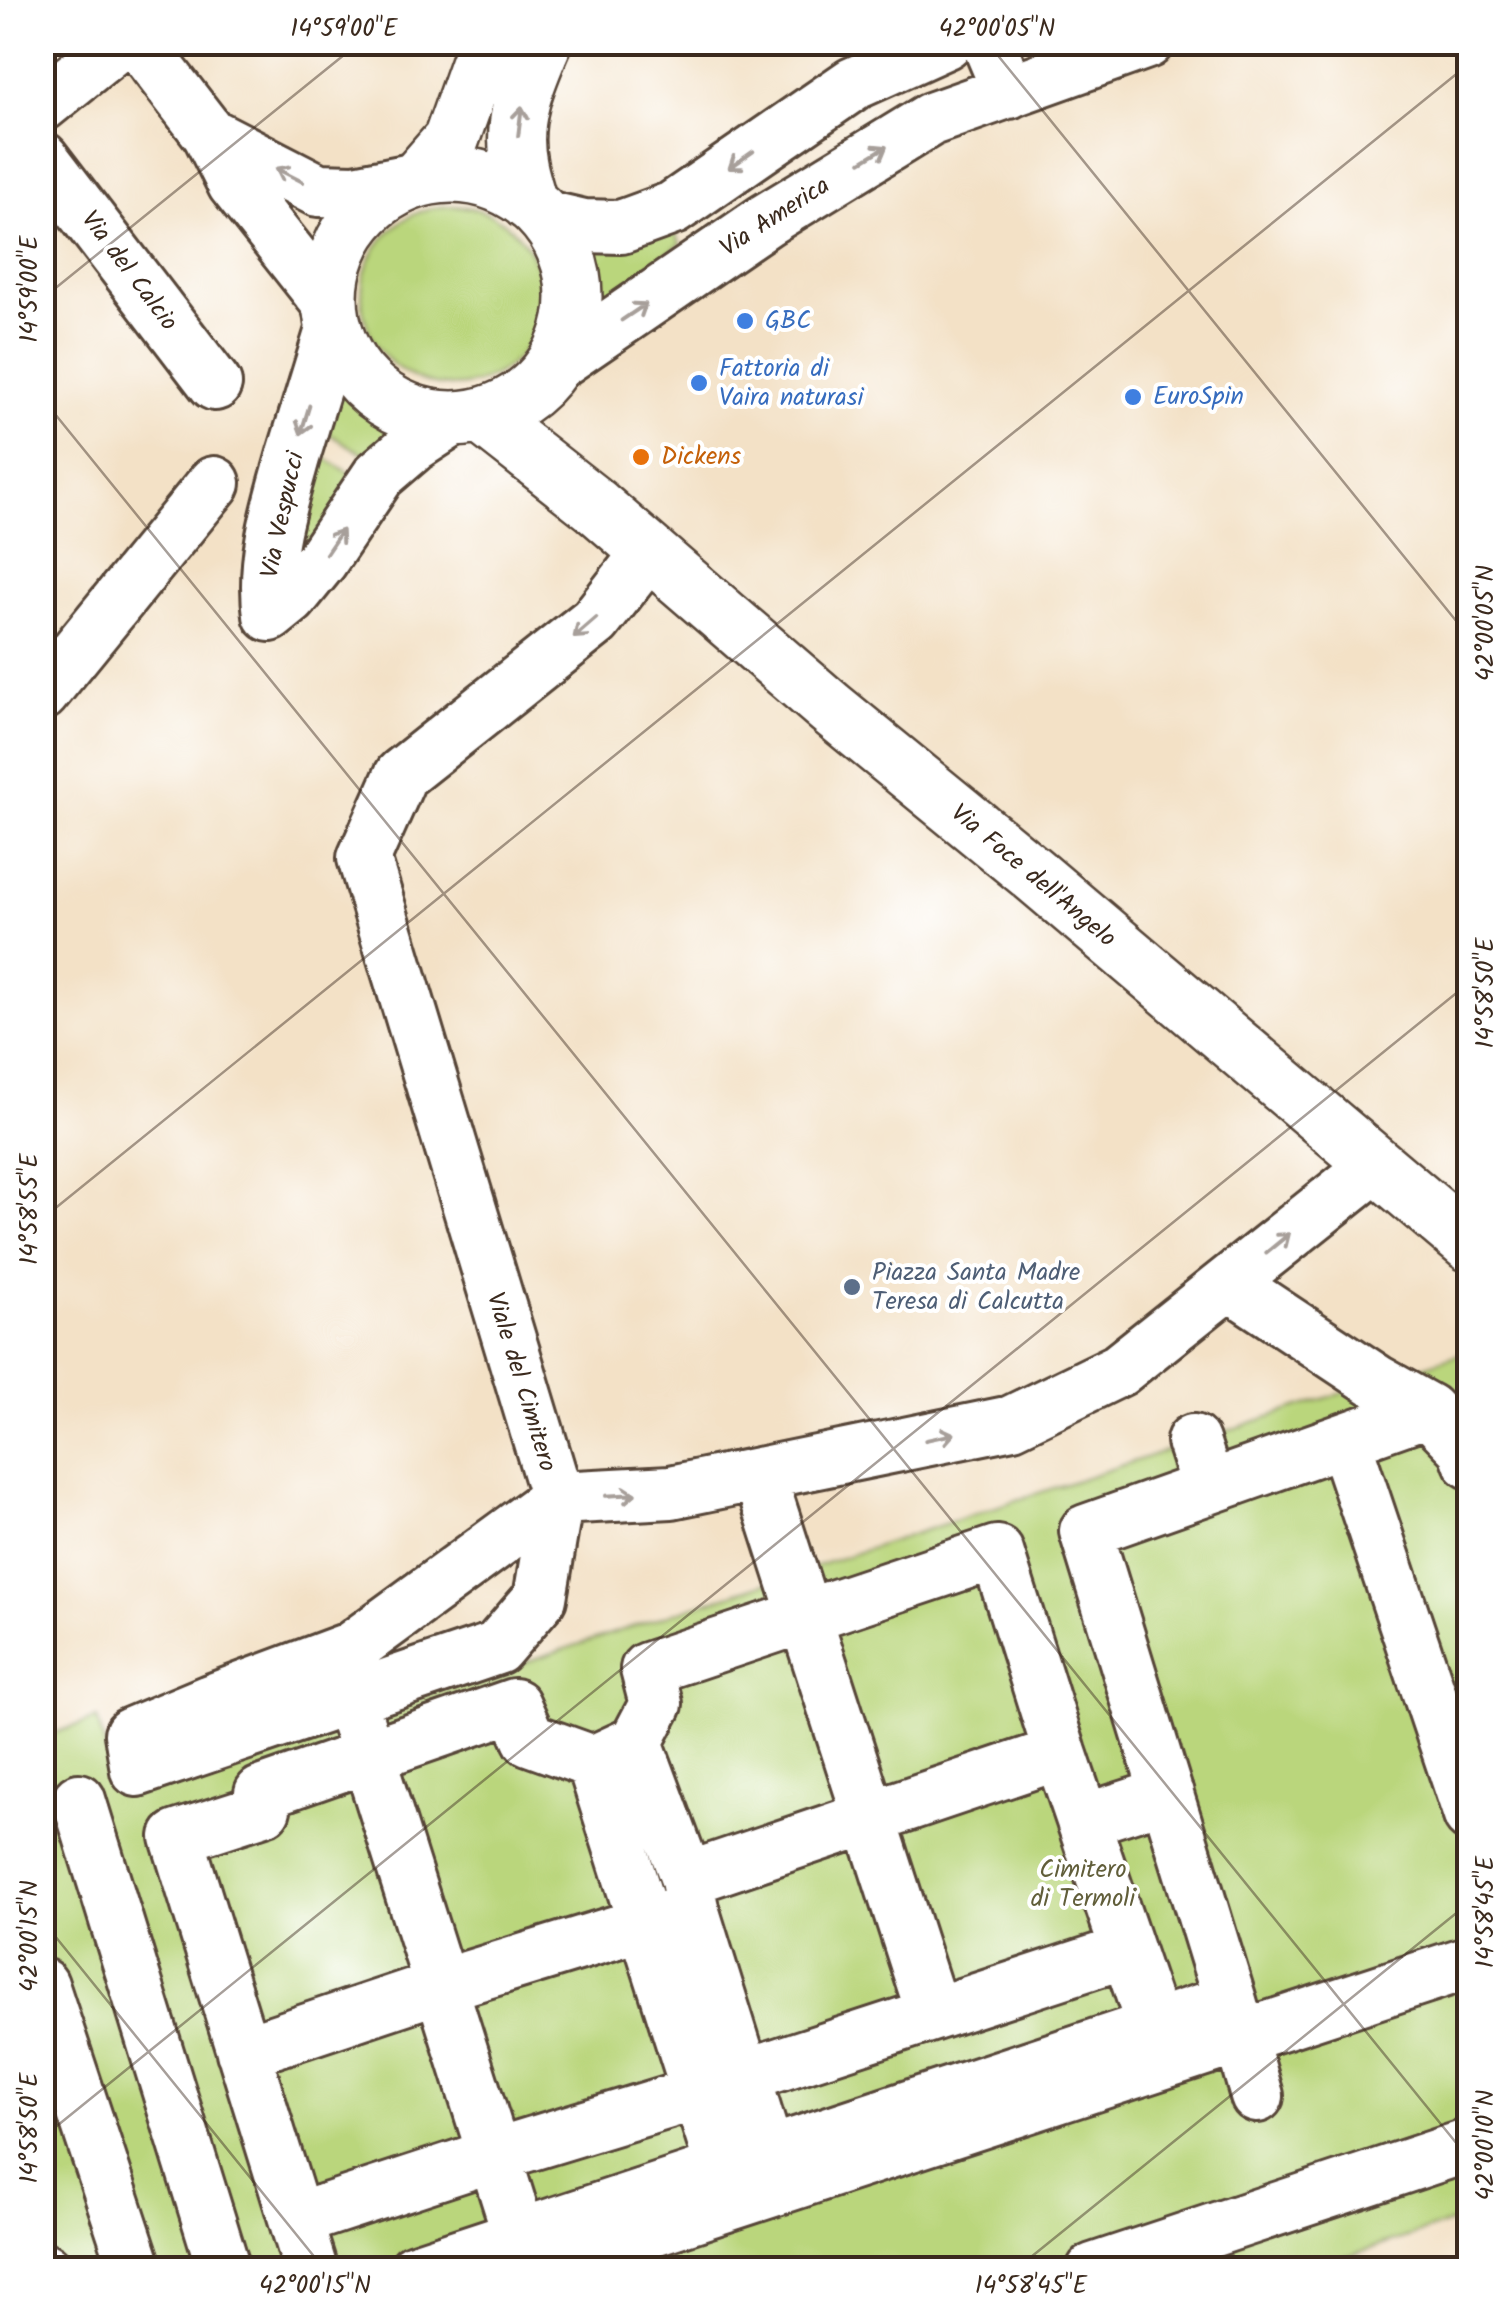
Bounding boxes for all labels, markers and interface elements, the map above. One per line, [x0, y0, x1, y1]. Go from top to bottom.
text: 14°59'00"E [290, 9, 399, 49]
text: 42°00'05"N [939, 9, 1055, 49]
one-way arrow [511, 105, 529, 138]
one-way arrow [859, 144, 888, 164]
one-way arrow [728, 149, 756, 170]
one-way arrow [275, 165, 304, 184]
street label: Via America [712, 166, 838, 268]
street label: Via del Calcio [70, 202, 188, 340]
text: 14°59'00"E [10, 234, 50, 343]
place label: GBC [765, 301, 811, 341]
one-way arrow [620, 302, 648, 323]
marker: GBC [734, 310, 756, 332]
place label: Fattoria di Vaira naturasi [719, 349, 864, 418]
marker: Fattoria di Vaira naturasi [688, 372, 710, 394]
place label: EuroSpin [1153, 377, 1244, 417]
marker: EuroSpin [1122, 386, 1144, 408]
one-way arrow [295, 404, 313, 435]
place label: Dickens [661, 437, 742, 477]
marker: Dickens [630, 446, 652, 468]
street label: Via Vespucci [250, 447, 316, 582]
one-way arrow [323, 529, 344, 557]
text: 42°00'05"N [1466, 565, 1506, 681]
one-way arrow [573, 616, 599, 638]
street label: Via Foce dell'Angelo [941, 794, 1125, 958]
text: 14°58'50"E [1466, 936, 1506, 1049]
text: 14°58'55"E [10, 1152, 50, 1265]
one-way arrow [1264, 1232, 1290, 1254]
place label: Piazza Santa Madre Teresa di Calcutta [872, 1253, 1080, 1322]
marker: Piazza Santa Madre Teresa di Calcutta [841, 1276, 863, 1298]
street label: Viale del Cimitero [475, 1287, 567, 1477]
one-way arrow [924, 1426, 956, 1445]
one-way arrow [605, 1485, 637, 1504]
park label: Cimitero di Termoli [1031, 1850, 1136, 1919]
text: 14°58'45"E [1466, 1854, 1506, 1968]
text: 42°00'15"N [10, 1880, 50, 1992]
text: 14°58'50"E [10, 2071, 50, 2184]
text: 42°00'10"N [1466, 2089, 1506, 2200]
text: 42°00'15"N [259, 2266, 371, 2306]
text: 14°58'45"E [975, 2266, 1089, 2306]

